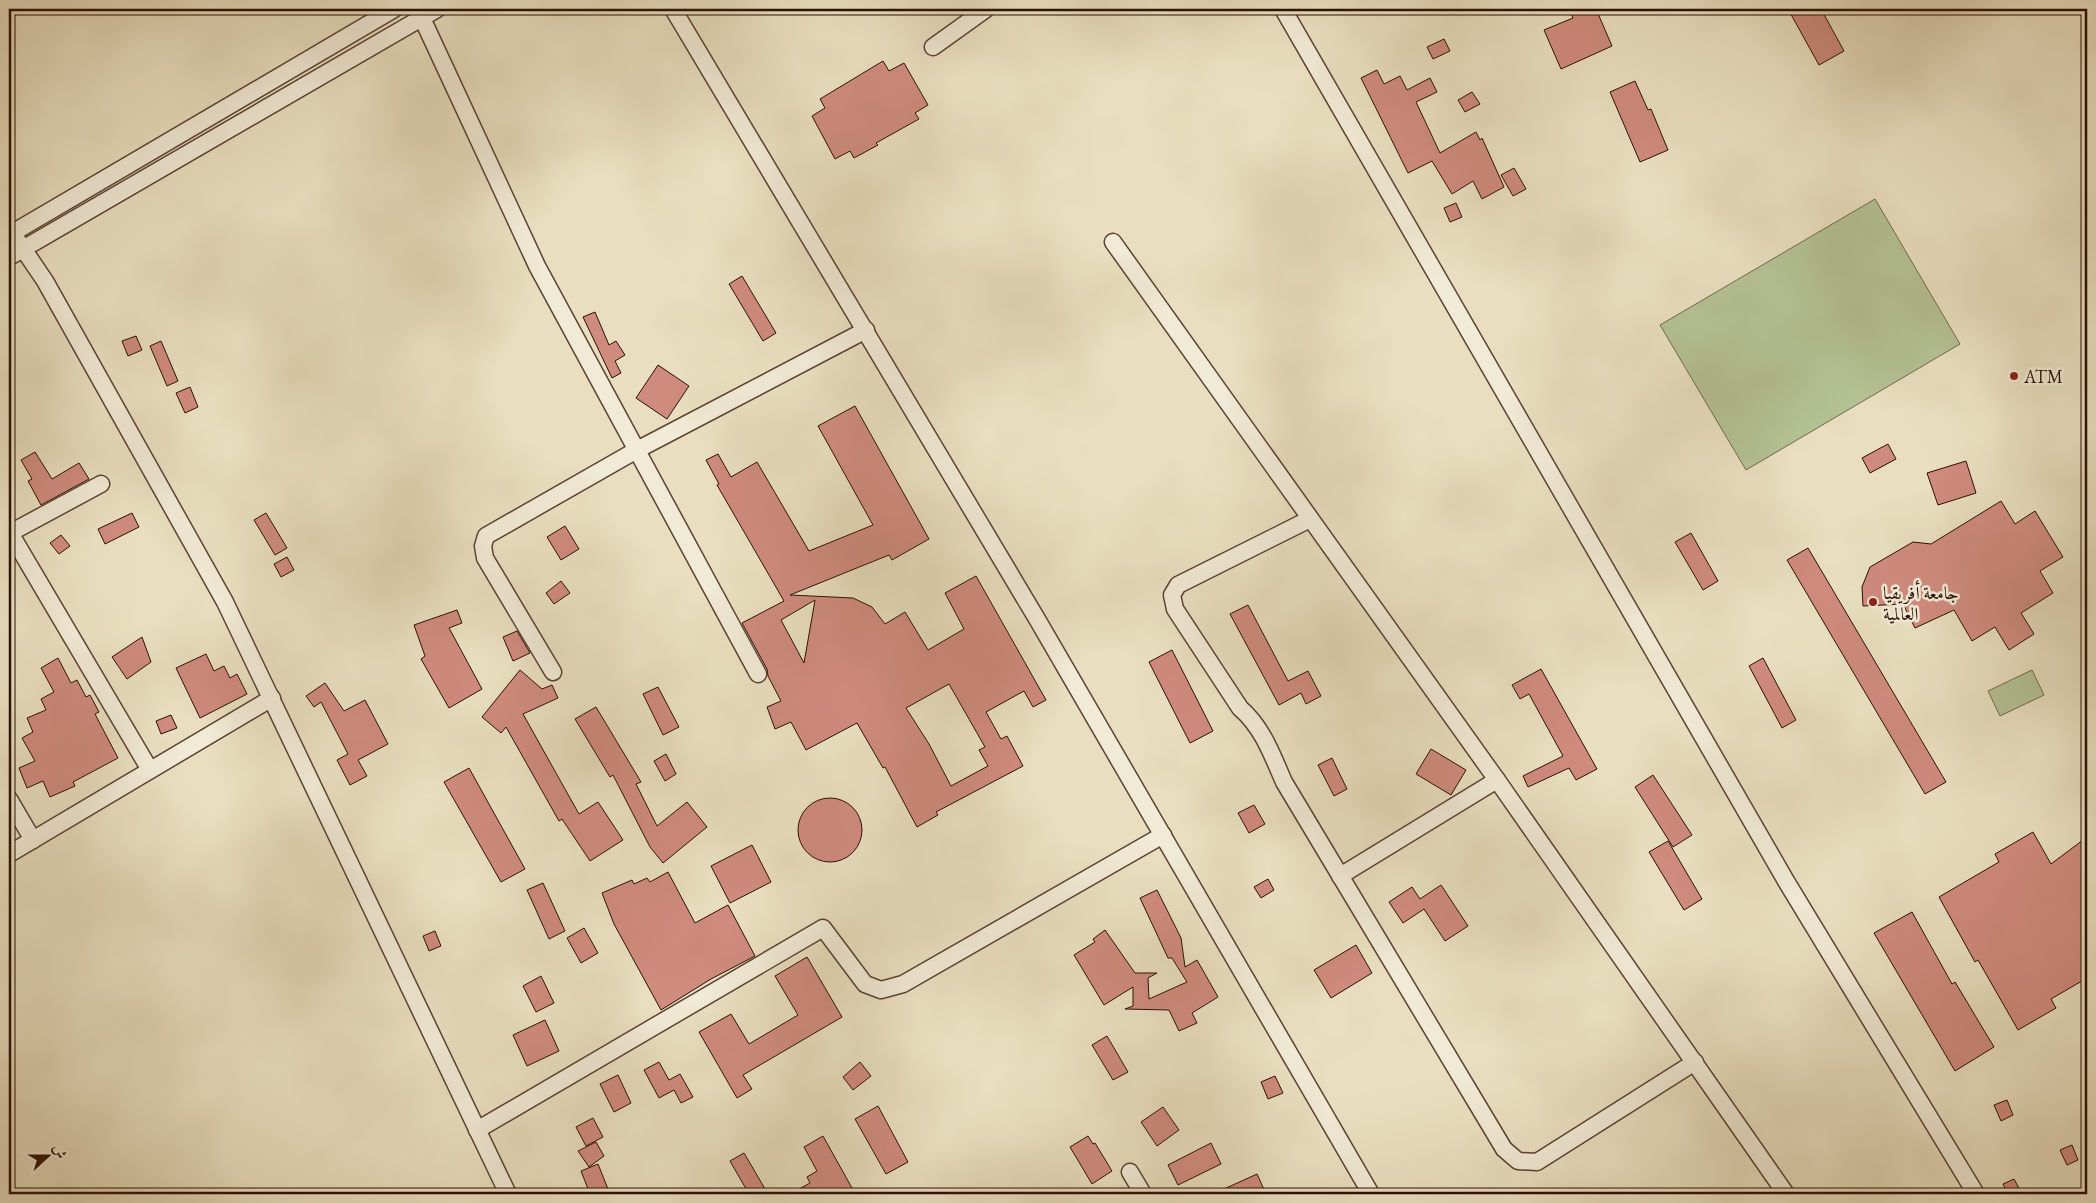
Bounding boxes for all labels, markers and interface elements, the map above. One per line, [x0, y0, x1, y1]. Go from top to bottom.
place label: ATM [2023, 365, 2063, 388]
marker: ATM [2008, 370, 2020, 382]
place label: جامعة أفريقيا العالمية [1883, 580, 1959, 625]
marker: جامعة أفريقيا العالمية [1867, 596, 1879, 608]
north arrow [22, 1130, 72, 1180]
text: ش [49, 1142, 71, 1161]

